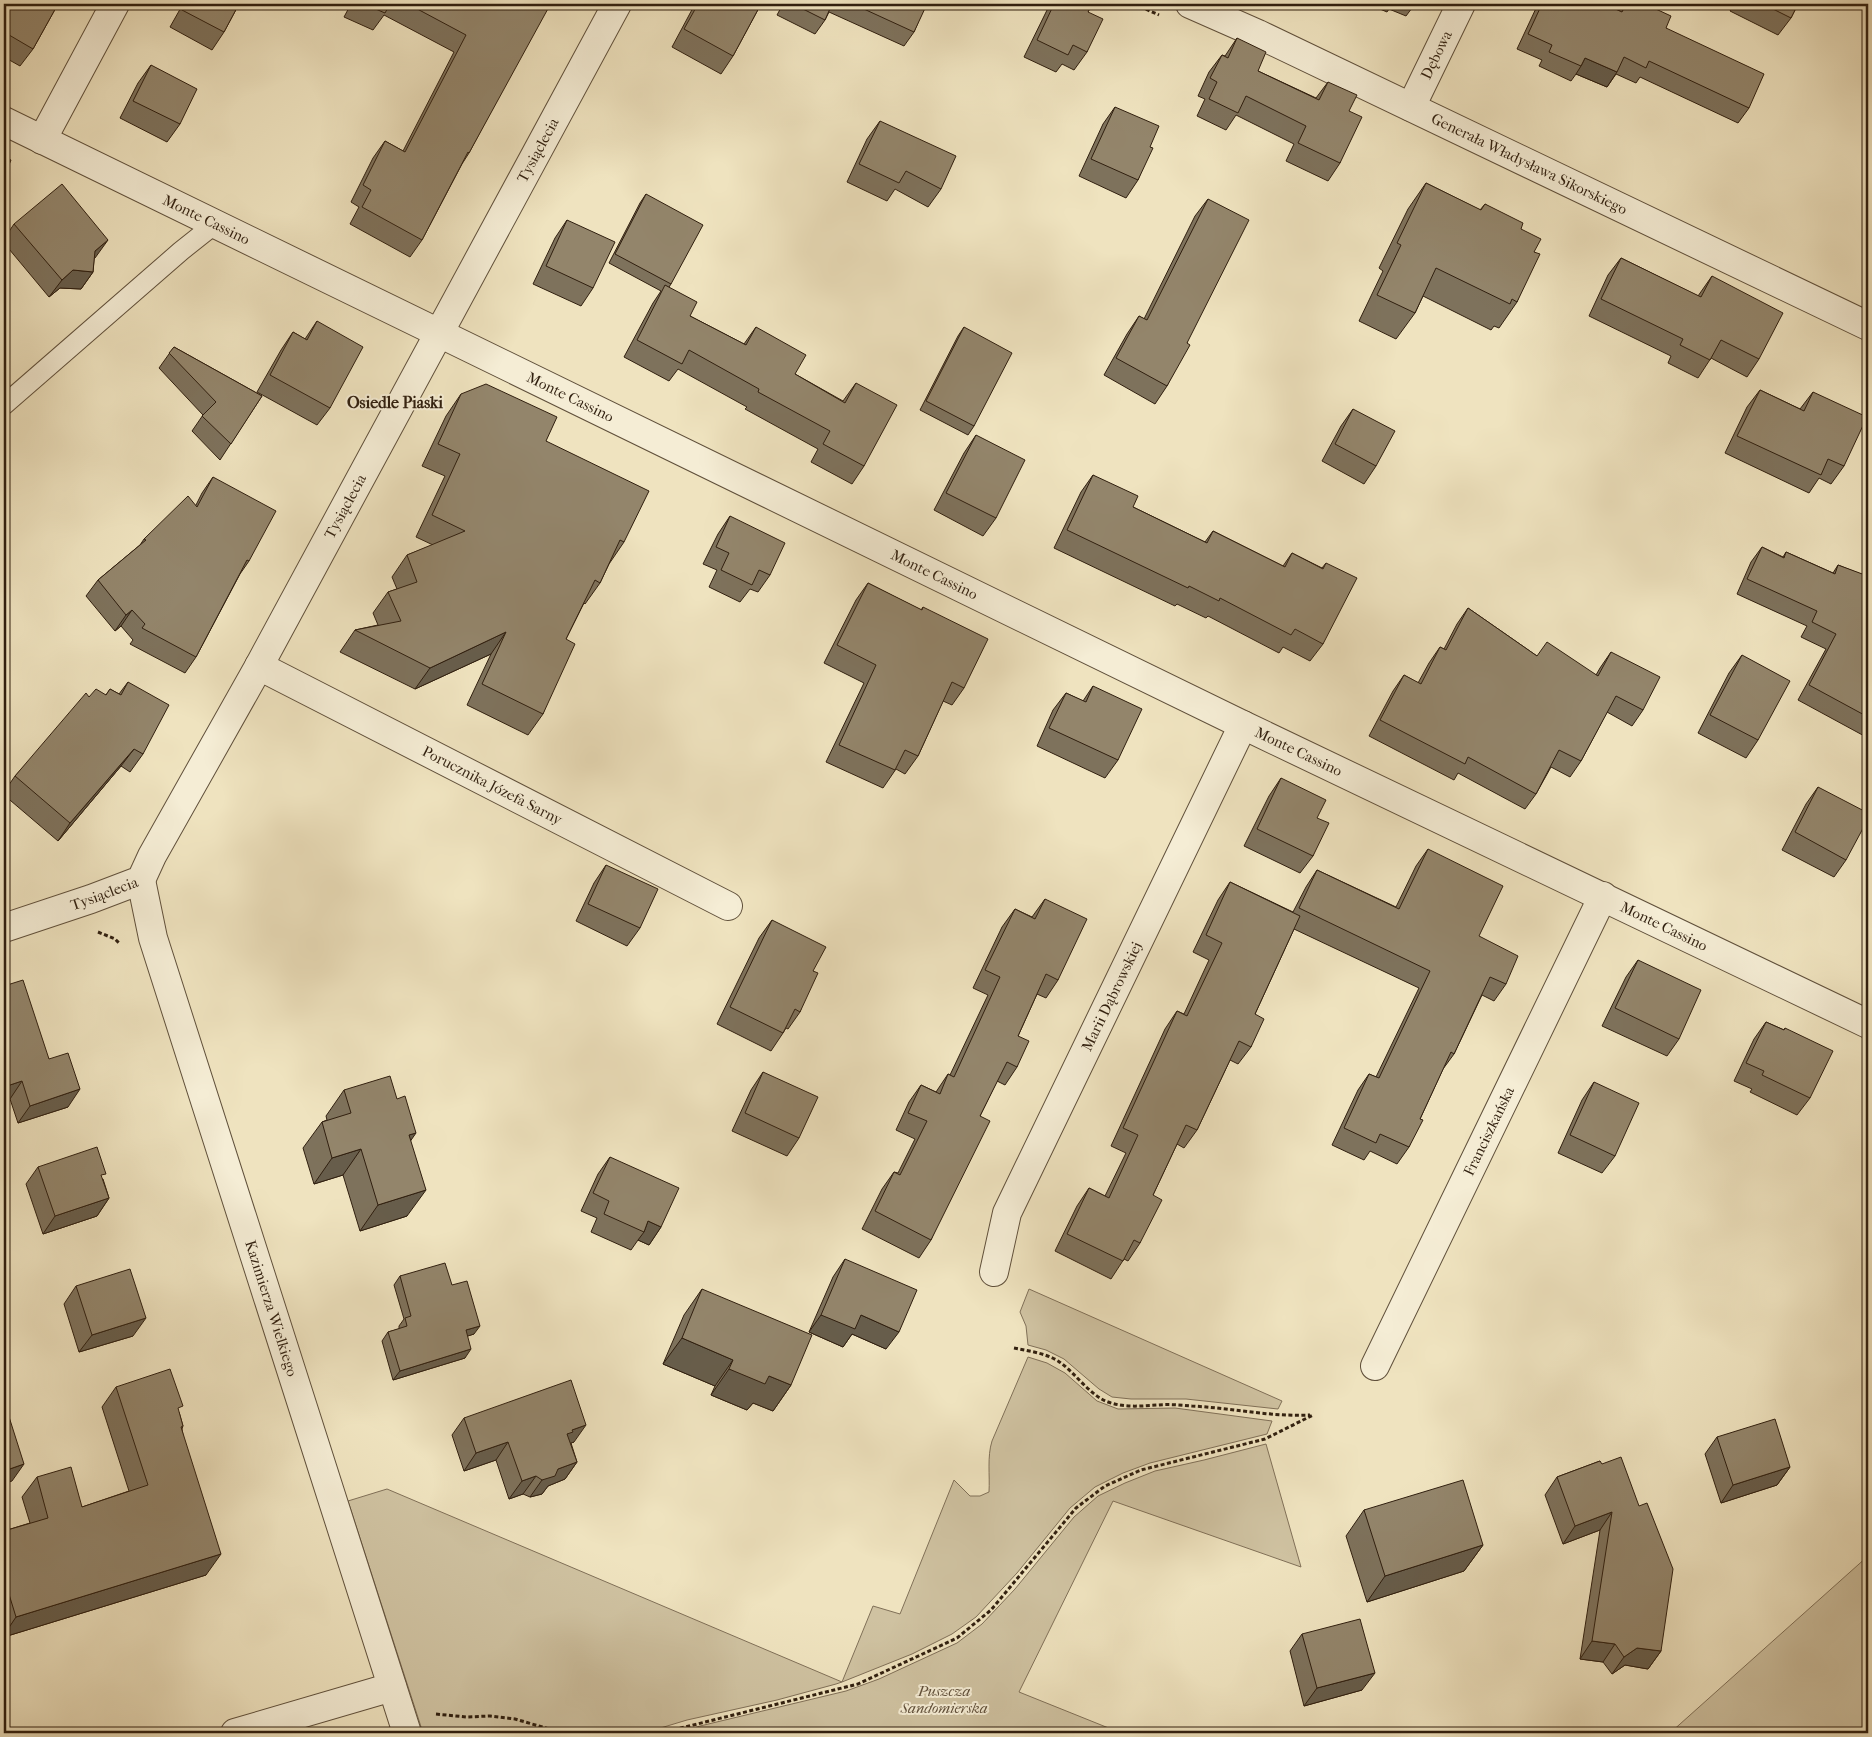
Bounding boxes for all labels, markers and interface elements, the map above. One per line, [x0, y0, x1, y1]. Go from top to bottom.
street label: Dębowa [1417, 27, 1456, 82]
street label: Generała Władysława Sikorskiego [1428, 109, 1630, 219]
street label: Tysiąclecia [513, 114, 563, 186]
street label: Monte Cassino [160, 191, 253, 249]
street label: Monte Cassino [524, 368, 617, 426]
district label: Osiedle Piaski [347, 393, 443, 412]
street label: Tysiąclecia [321, 470, 371, 542]
street label: Monte Cassino [888, 546, 981, 603]
street label: Monte Cassino [1252, 723, 1345, 780]
street label: Porucznika Józefa Sarny [419, 742, 566, 829]
street label: Tysiąclecia [68, 873, 142, 914]
street label: Monte Cassino [1617, 898, 1711, 955]
street label: Marii Dąbrowskiej [1078, 939, 1146, 1054]
street label: Franciszkańska [1460, 1083, 1519, 1179]
street label: Kazimierza Wielkiego [241, 1238, 302, 1379]
park label: Puszcza Sandomierska [900, 1682, 988, 1717]

